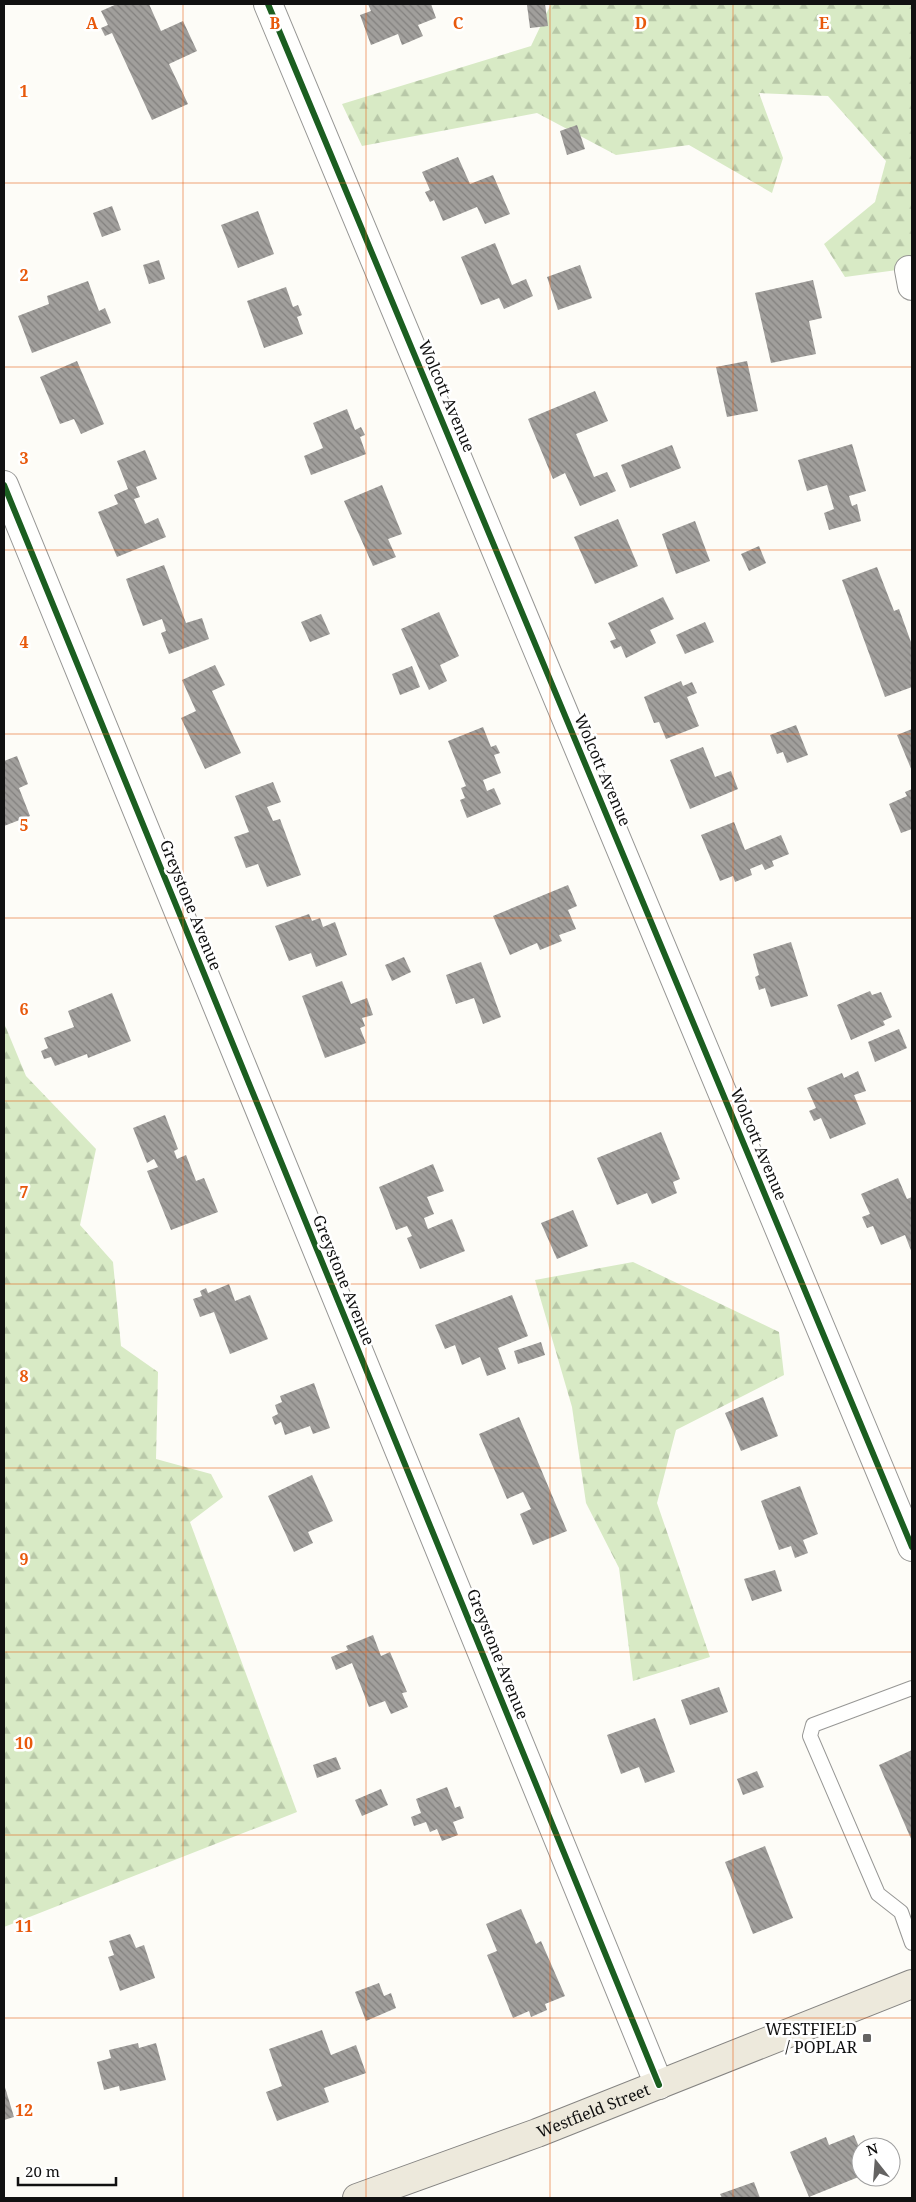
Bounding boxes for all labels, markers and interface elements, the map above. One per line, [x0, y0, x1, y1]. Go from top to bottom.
text: A [86, 12, 99, 34]
text: B [270, 12, 281, 34]
text: C [453, 12, 464, 34]
text: D [635, 12, 647, 34]
text: E [819, 12, 829, 34]
text: 1 [19, 80, 29, 102]
text: 2 [19, 264, 29, 286]
street label: Wolcott Avenue [413, 337, 481, 455]
text: 3 [19, 447, 29, 469]
text: 4 [19, 631, 29, 653]
street label: Wolcott Avenue [569, 711, 637, 829]
text: 5 [19, 814, 29, 836]
street label: Greystone Avenue [155, 836, 227, 974]
text: 6 [19, 998, 29, 1020]
street label: Wolcott Avenue [725, 1085, 793, 1203]
text: 7 [19, 1181, 29, 1203]
street label: Greystone Avenue [308, 1211, 380, 1349]
text: 8 [19, 1365, 29, 1387]
text: 9 [19, 1548, 29, 1570]
street label: Greystone Avenue [462, 1585, 534, 1723]
text: 10 [15, 1732, 33, 1754]
text: 11 [15, 1915, 33, 1937]
place label: WESTFIELD / POPLAR [765, 2018, 857, 2058]
marker: WESTFIELD / POPLAR [861, 2032, 873, 2044]
street label: Westfield Street [534, 2078, 654, 2143]
text: 12 [15, 2099, 33, 2121]
north arrow [851, 2137, 901, 2187]
text: N [864, 2138, 880, 2160]
scale bar [18, 2154, 115, 2186]
text: 20 m [25, 2161, 60, 2181]

